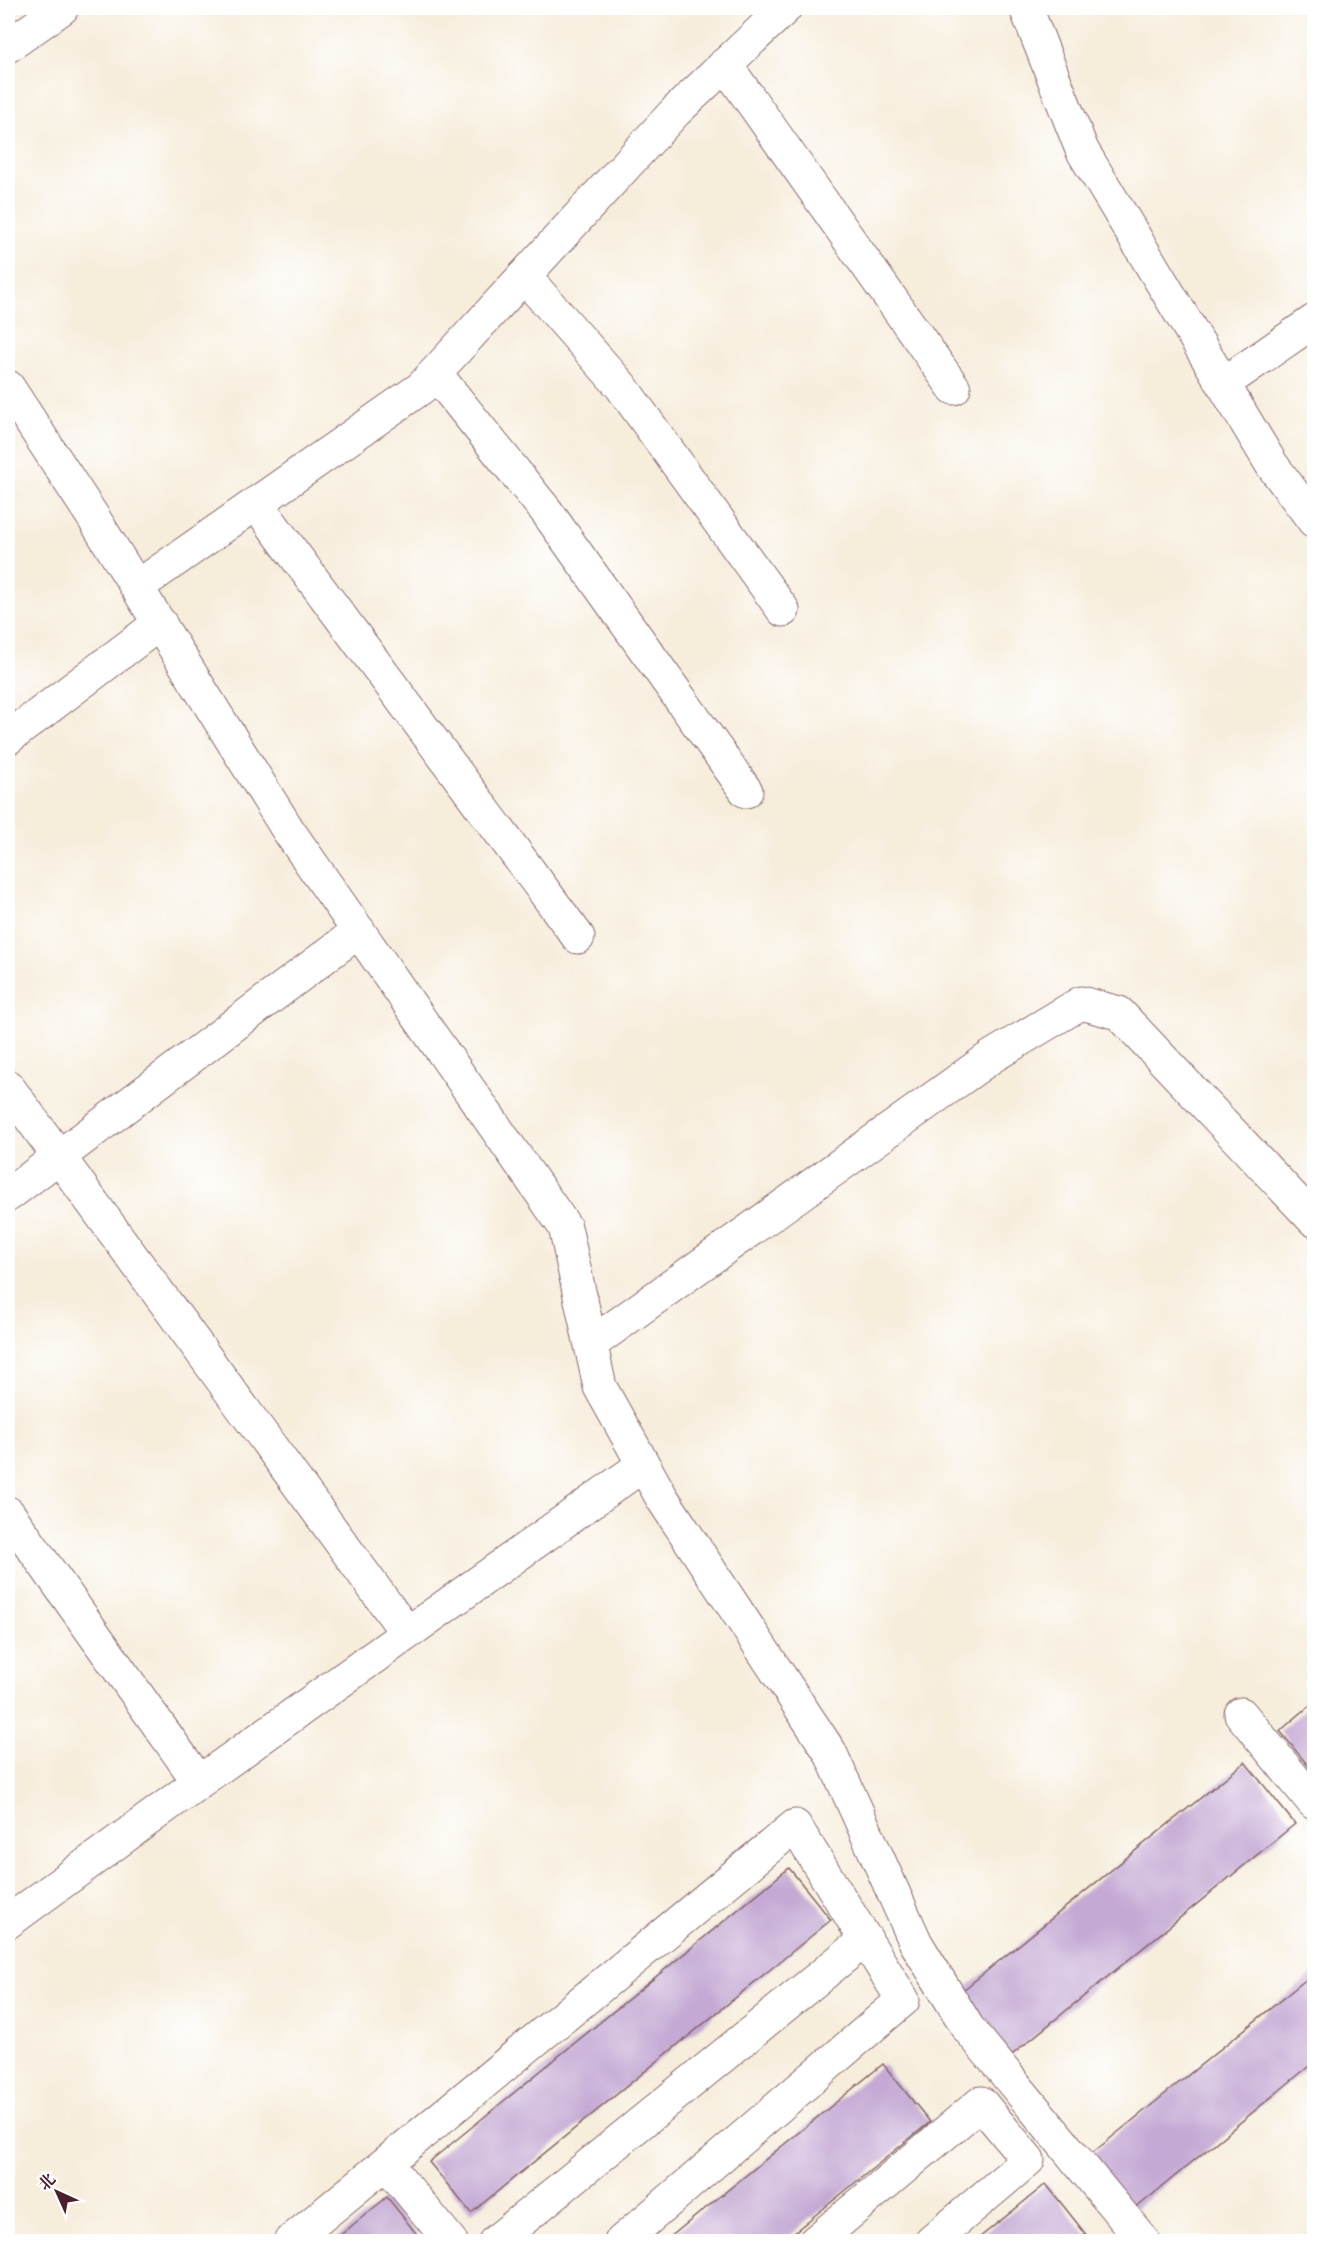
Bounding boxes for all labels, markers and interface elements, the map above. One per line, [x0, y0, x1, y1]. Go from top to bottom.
north arrow [27, 2162, 87, 2222]
text: 北 [34, 2169, 59, 2194]

